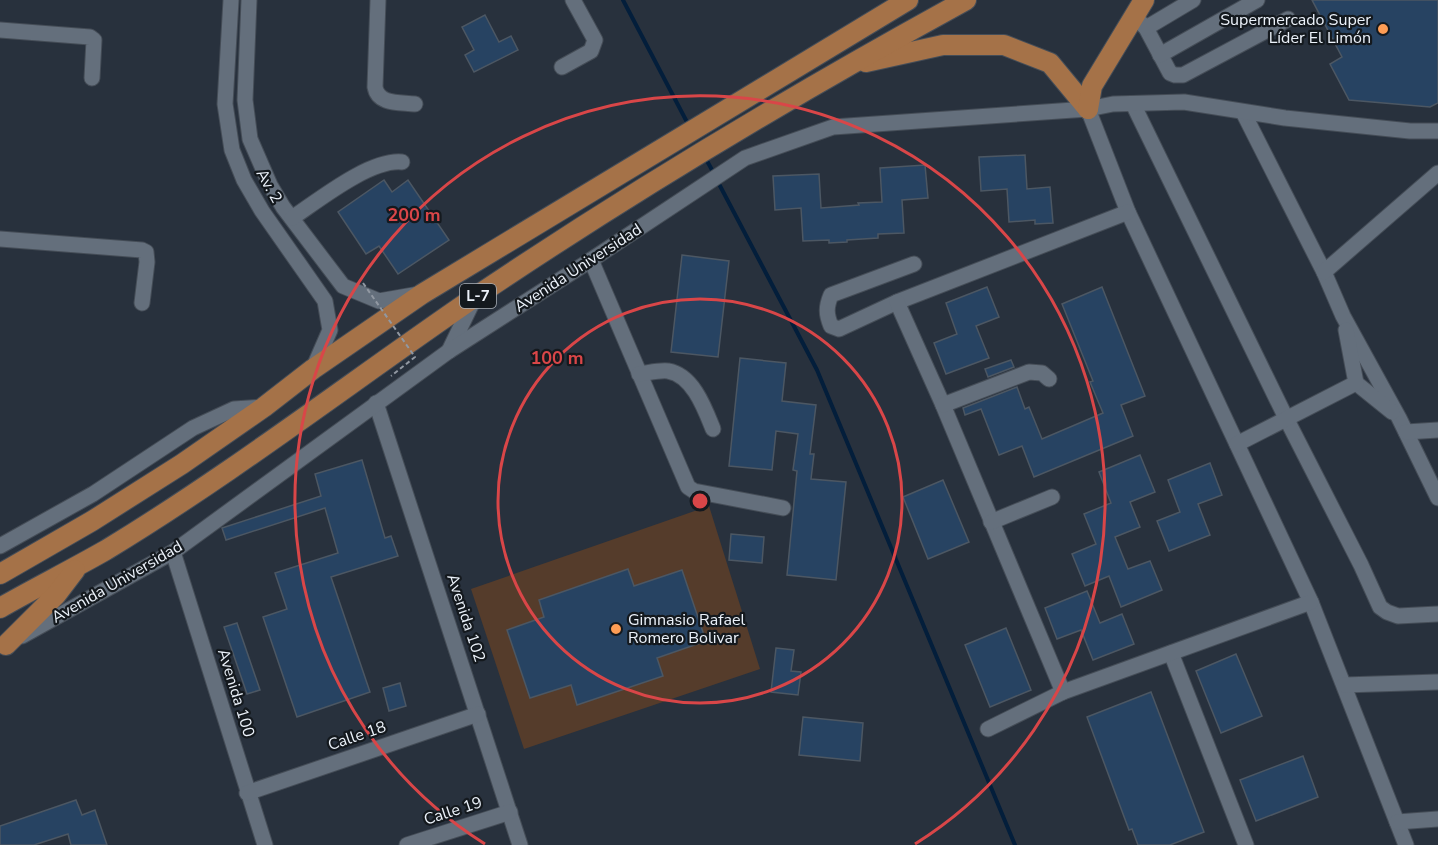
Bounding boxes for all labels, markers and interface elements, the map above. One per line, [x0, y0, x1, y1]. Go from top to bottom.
place label: Supermercado Super Líder El Limón [1220, 9, 1371, 49]
marker: Supermercado Super Líder El Limón [1376, 22, 1390, 36]
street label: Av. 2 [251, 165, 287, 207]
text: 200 m [387, 203, 441, 227]
street label: Avenida Universidad [510, 219, 646, 317]
road number: L-7 [460, 284, 496, 308]
text: 100 m [530, 346, 584, 370]
centre of rings [690, 491, 710, 511]
street label: Avenida Universidad [47, 536, 187, 628]
street label: Avenida 102 [441, 571, 491, 665]
place label: Gimnasio Rafael Romero Bolivar [628, 609, 745, 649]
marker: Gimnasio Rafael Romero Bolivar [609, 622, 623, 636]
street label: Avenida 100 [212, 646, 260, 740]
street label: Calle 18 [325, 716, 389, 756]
street label: Calle 19 [421, 791, 485, 831]

